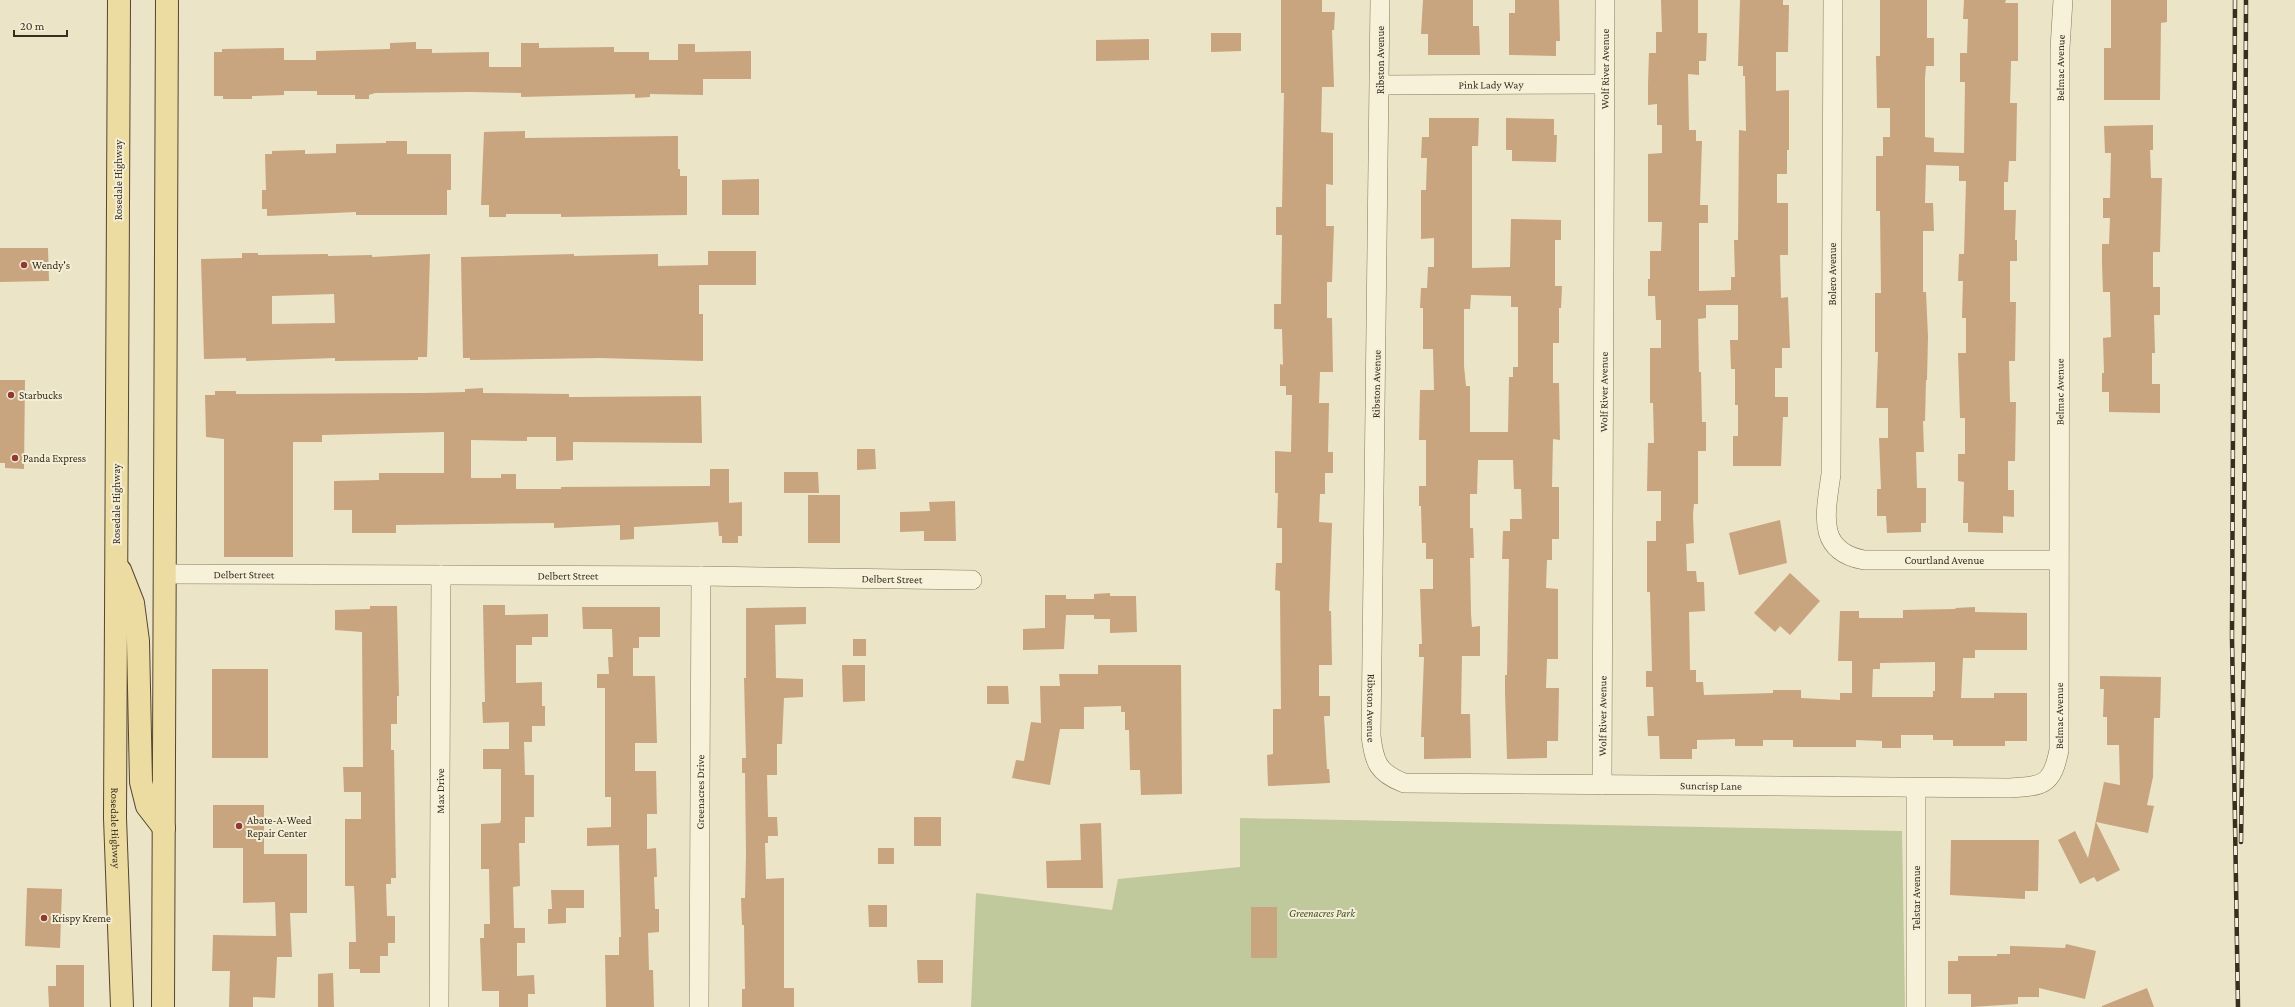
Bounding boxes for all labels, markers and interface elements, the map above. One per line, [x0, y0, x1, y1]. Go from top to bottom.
scale bar [14, 12, 67, 38]
text: 20 m [20, 19, 45, 33]
street label: Ribston Avenue [1374, 26, 1386, 94]
street label: Wolf River Avenue [1599, 29, 1611, 109]
street label: Belmac Avenue [2054, 34, 2067, 101]
street label: Pink Lady Way [1459, 78, 1524, 91]
street label: Rosedale Highway [112, 139, 125, 220]
street label: Bolero Avenue [1826, 242, 1838, 305]
place label: Wendy's [32, 259, 70, 272]
marker: Wendy's [19, 260, 29, 270]
street label: Ribston Avenue [1369, 350, 1383, 418]
street label: Wolf River Avenue [1597, 352, 1610, 432]
street label: Belmac Avenue [2053, 358, 2066, 425]
place label: Starbucks [19, 389, 62, 401]
marker: Starbucks [6, 390, 16, 400]
place label: Panda Express [23, 452, 86, 465]
marker: Panda Express [10, 453, 20, 463]
street label: Rosedale Highway [110, 463, 123, 544]
street label: Courtland Avenue [1905, 554, 1984, 566]
street label: Delbert Street [213, 568, 275, 580]
street label: Delbert Street [537, 569, 599, 582]
street label: Delbert Street [861, 572, 923, 585]
street label: Ribston Avenue [1365, 674, 1378, 743]
street label: Wolf River Avenue [1596, 676, 1608, 756]
street label: Belmac Avenue [2053, 682, 2065, 749]
street label: Greenacres Drive [694, 754, 706, 829]
street label: Max Drive [434, 768, 446, 814]
street label: Suncrisp Lane [1680, 779, 1742, 793]
street label: Rosedale Highway [109, 788, 123, 870]
place label: Abate-A-Weed Repair Center [247, 814, 312, 840]
marker: Abate-A-Weed Repair Center [234, 821, 244, 831]
street label: Telstar Avenue [1910, 866, 1922, 930]
park label: Greenacres Park [1289, 907, 1356, 919]
place label: Krispy Kreme [52, 912, 111, 925]
marker: Krispy Kreme [39, 913, 49, 923]

